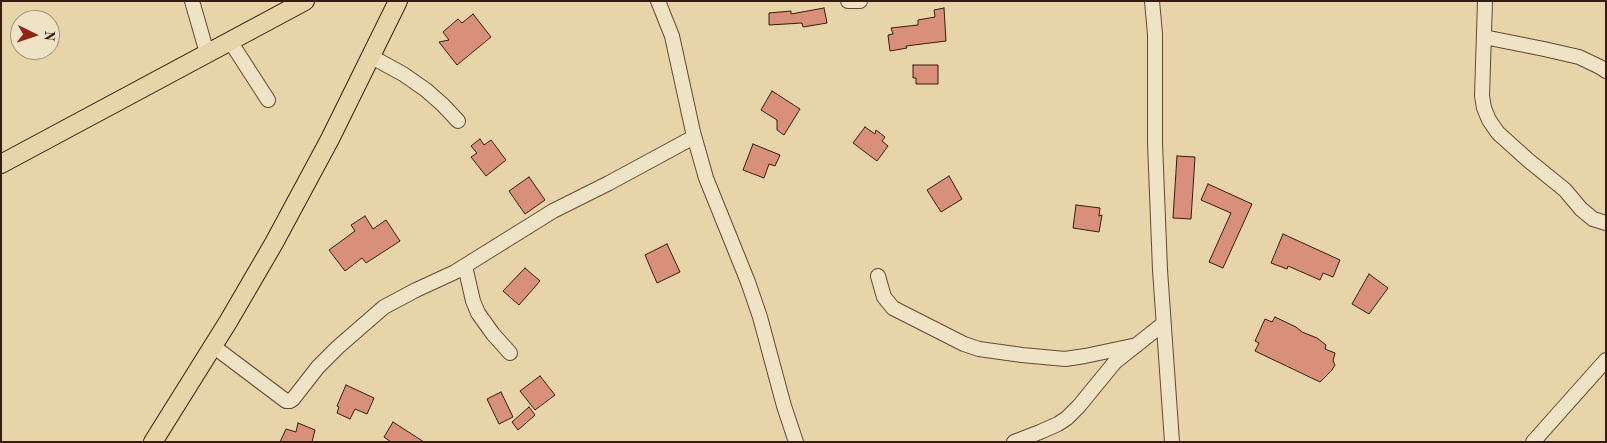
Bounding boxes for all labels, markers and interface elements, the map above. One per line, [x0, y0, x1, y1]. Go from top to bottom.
north arrow [10, 10, 60, 60]
text: N [42, 30, 56, 42]

